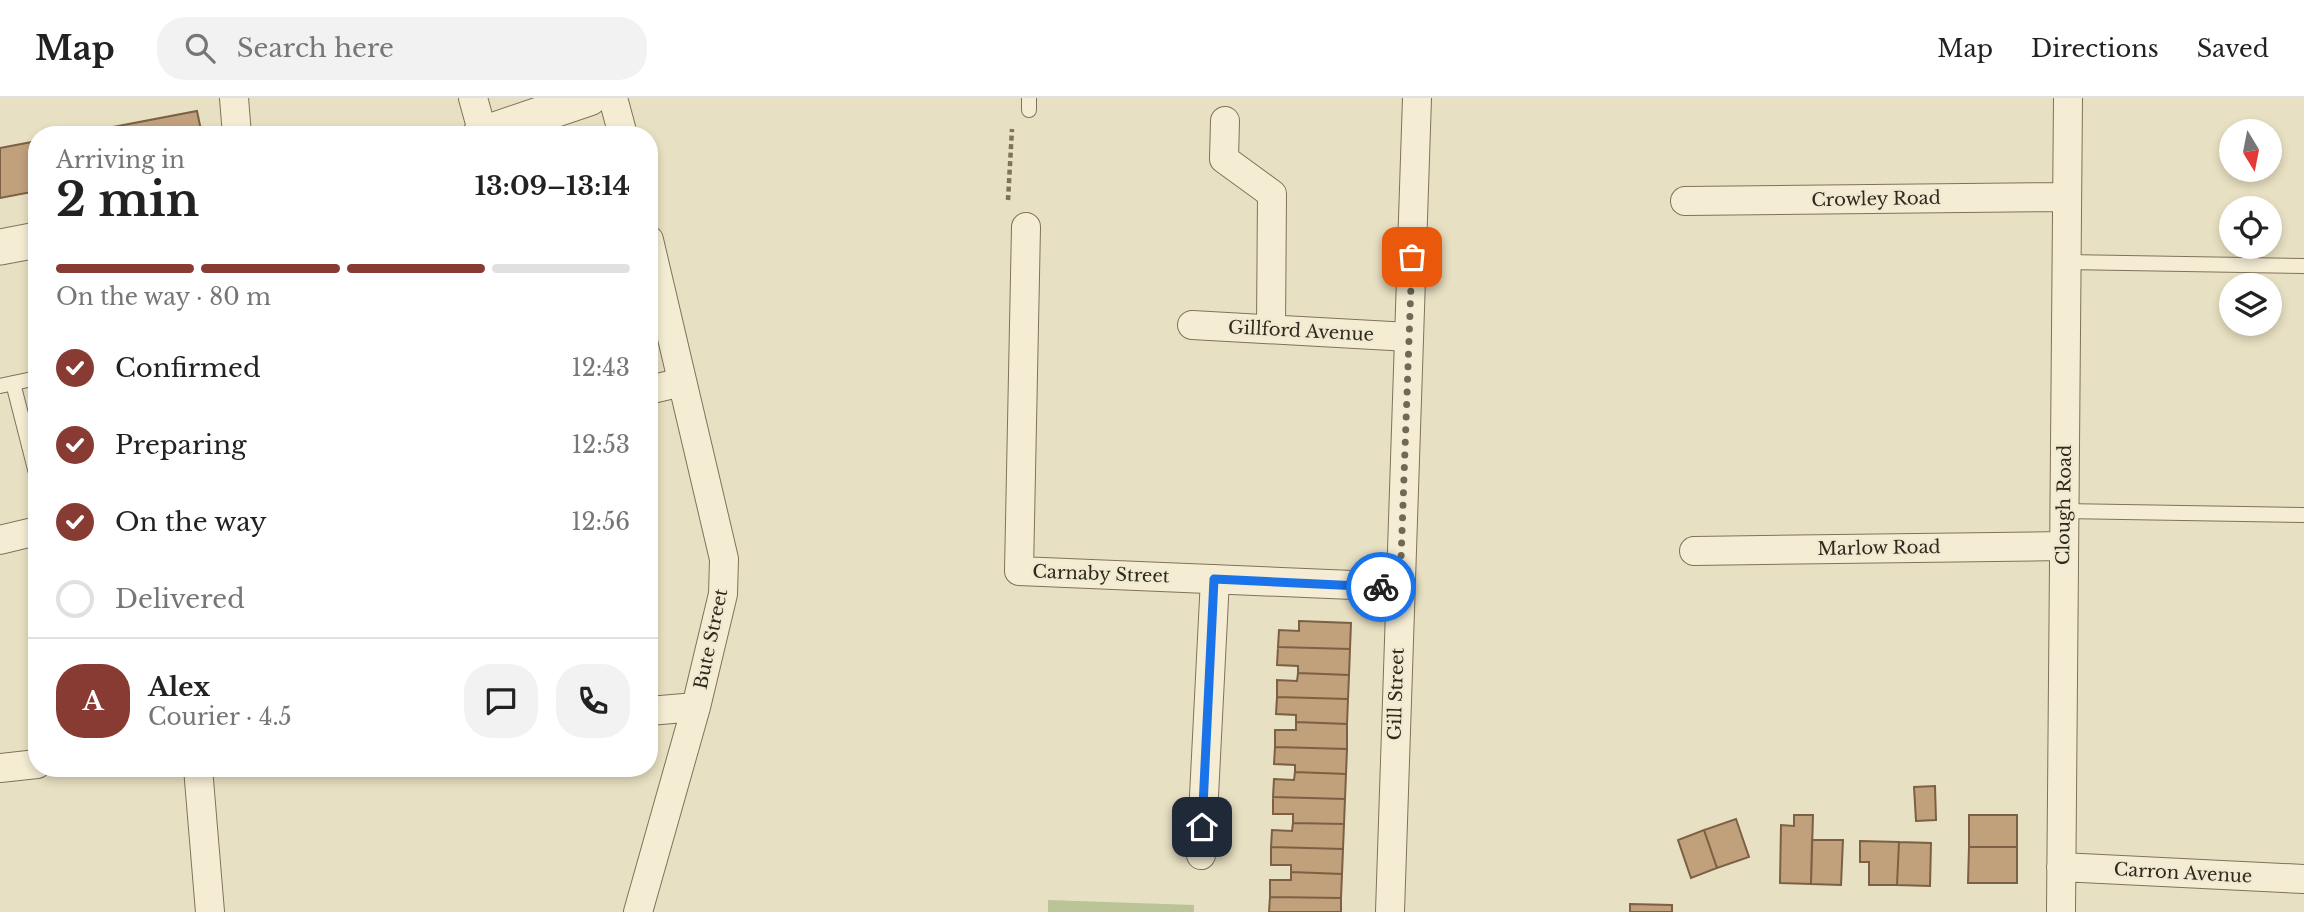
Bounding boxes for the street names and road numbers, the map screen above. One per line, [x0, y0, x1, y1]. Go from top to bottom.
street label: Crowley Road [1811, 187, 1941, 211]
street label: Gillford Avenue [1228, 316, 1374, 346]
street label: Clough Road [2052, 445, 2076, 565]
street label: Marlow Road [1817, 536, 1941, 560]
street label: Carnaby Street [1032, 561, 1170, 587]
street label: Bute Street [690, 587, 732, 691]
street label: Gill Street [1383, 647, 1409, 741]
street label: Carron Avenue [2113, 858, 2253, 888]

